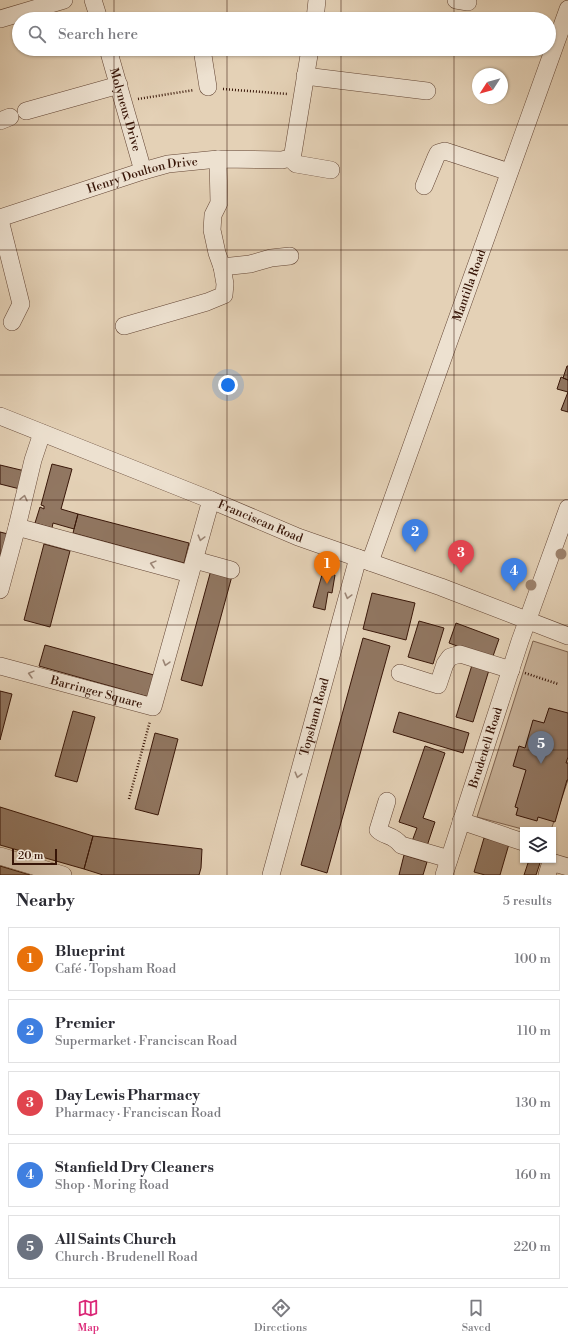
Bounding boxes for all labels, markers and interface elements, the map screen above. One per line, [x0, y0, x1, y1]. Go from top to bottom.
search box [12, 12, 556, 56]
icon: search [26, 23, 48, 45]
text: Search here [58, 25, 138, 44]
street label: Molyneux Drive [106, 66, 144, 153]
north arrow [472, 68, 508, 104]
street label: Henry Doulton Drive [85, 154, 198, 196]
street label: Mantilla Road [449, 247, 489, 323]
your location [218, 375, 238, 395]
one-way arrow [19, 495, 28, 502]
street label: Franciscan Road [216, 496, 305, 546]
pin: 2 [402, 519, 428, 552]
one-way arrow [197, 534, 206, 541]
pin: 3 [448, 540, 474, 573]
pin: 1 [314, 551, 340, 584]
pin: 4 [501, 558, 527, 591]
one-way arrow [150, 560, 157, 569]
one-way arrow [344, 592, 353, 599]
one-way arrow [162, 659, 171, 666]
one-way arrow [28, 671, 34, 679]
street label: Barringer Square [48, 672, 144, 711]
street label: Topsham Road [297, 676, 332, 758]
street label: Brudenell Road [465, 705, 506, 791]
pin: 5 [528, 731, 554, 764]
one-way arrow [295, 772, 303, 778]
map controls [520, 827, 556, 863]
button: layers [520, 827, 556, 863]
scale bar [12, 847, 57, 866]
text: 20 m [18, 849, 43, 863]
text: Nearby [16, 890, 75, 912]
text: 5 results [503, 893, 552, 909]
text: Blueprint [55, 942, 125, 961]
text: 1 [27, 951, 33, 967]
text: 100 m [515, 951, 551, 967]
text: Café · Topsham Road [55, 961, 176, 977]
text: Premier [55, 1014, 115, 1033]
text: 2 [26, 1023, 34, 1039]
text: 110 m [517, 1023, 551, 1039]
text: Supermarket · Franciscan Road [55, 1033, 237, 1049]
text: Day Lewis Pharmacy [55, 1086, 200, 1105]
text: 3 [26, 1095, 34, 1111]
text: 130 m [516, 1095, 551, 1111]
text: Pharmacy · Franciscan Road [55, 1105, 221, 1121]
text: Stanfield Dry Cleaners [55, 1158, 214, 1177]
text: 4 [26, 1167, 34, 1183]
text: 160 m [515, 1167, 551, 1183]
text: Shop · Moring Road [55, 1177, 169, 1193]
text: All Saints Church [55, 1230, 176, 1249]
text: 5 [26, 1239, 34, 1255]
text: 220 m [513, 1239, 551, 1255]
text: Church · Brudenell Road [55, 1249, 198, 1265]
tab: Map [77, 1297, 99, 1335]
tab: Directions [254, 1297, 307, 1335]
tab: Saved [462, 1297, 491, 1335]

